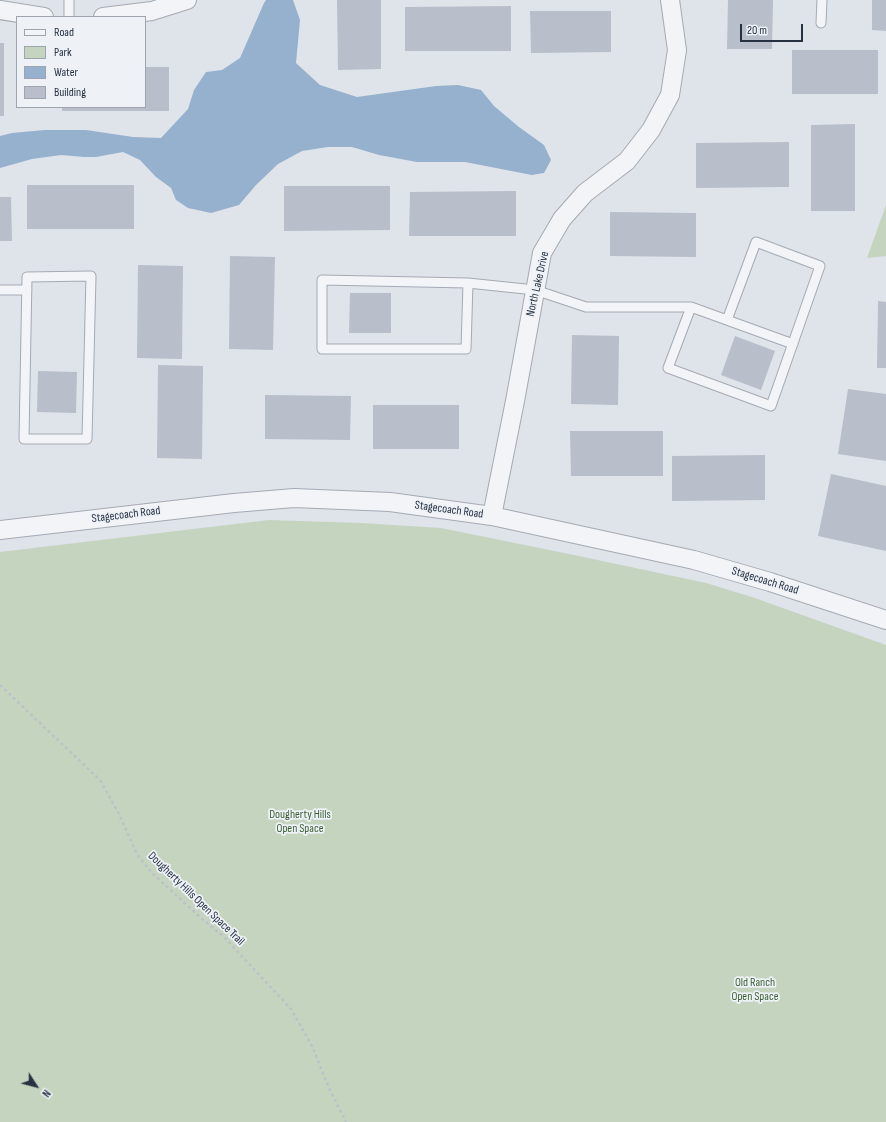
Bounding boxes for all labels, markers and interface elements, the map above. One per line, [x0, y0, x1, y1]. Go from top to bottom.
legend [16, 16, 146, 108]
scale bar [742, 16, 805, 42]
text: 20 m [747, 23, 767, 38]
text: Road [54, 25, 74, 40]
text: Park [54, 45, 72, 60]
text: Water [54, 65, 78, 80]
text: Building [54, 85, 86, 100]
street label: North Lake Drive [524, 250, 552, 318]
street label: Stagecoach Road [414, 498, 484, 522]
street label: Stagecoach Road [91, 504, 161, 526]
street label: Stagecoach Road [730, 564, 800, 598]
park label: Dougherty Hills Open Space [269, 808, 331, 836]
street label: Dougherty Hills Open Space Trail [145, 849, 247, 949]
park label: Old Ranch Open Space [731, 976, 779, 1004]
north arrow [16, 1066, 56, 1106]
text: N [39, 1087, 53, 1100]

